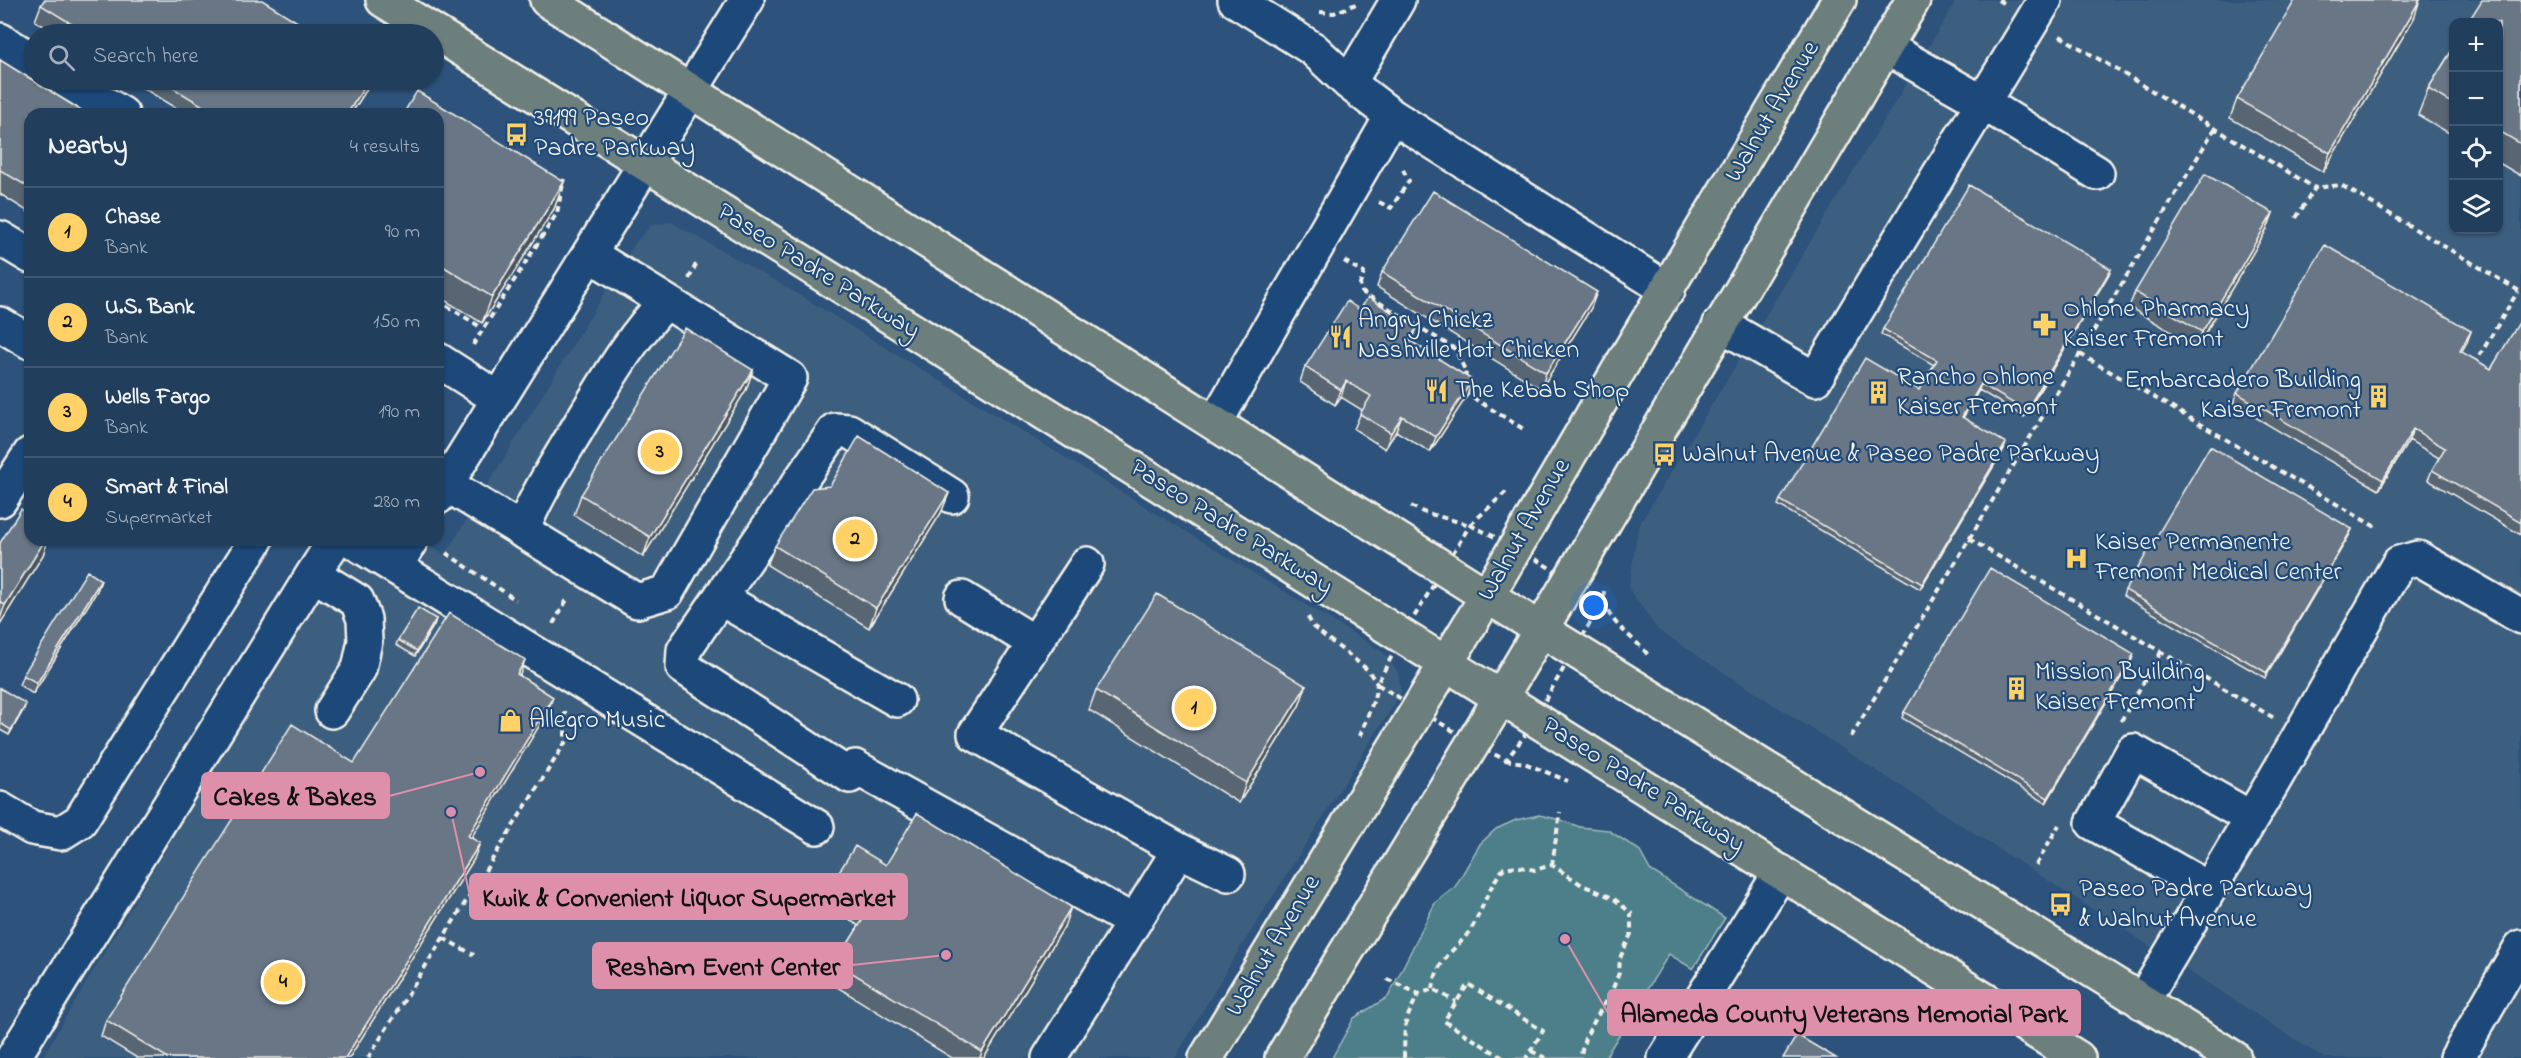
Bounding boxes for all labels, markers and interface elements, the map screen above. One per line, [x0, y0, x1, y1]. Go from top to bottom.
map controls [2449, 18, 2503, 234]
button: + [2449, 18, 2503, 72]
search box [24, 24, 444, 90]
street label: Walnut Avenue [1716, 34, 1830, 190]
icon: search [45, 41, 78, 74]
text: Search here [93, 41, 198, 73]
button: − [2449, 72, 2503, 126]
place label: 39199 Paseo Padre Parkway [534, 100, 695, 168]
bus stop icon: 39199 Paseo Padre Parkway [503, 121, 529, 147]
button: locate [2449, 126, 2503, 180]
text: Nearby [48, 128, 127, 166]
text: 4 results [350, 133, 420, 162]
button: layers [2449, 180, 2503, 234]
street label: Paseo Padre Parkway [709, 194, 927, 350]
text: Chase [105, 202, 160, 234]
text: 1 [64, 218, 71, 247]
text: 90 m [385, 218, 420, 247]
text: Bank [105, 234, 148, 263]
place label: Ohlone Pharmacy Kaiser Fremont [2063, 291, 2249, 359]
text: U.S. Bank [105, 292, 195, 324]
place label: Angry Chickz Nashville Hot Chicken [1358, 302, 1579, 370]
text: 2 [63, 308, 72, 337]
text: 150 m [373, 308, 420, 337]
pharmacy icon: Ohlone Pharmacy Kaiser Fremont [2032, 312, 2058, 338]
restaurant icon: Angry Chickz Nashville Hot Chicken [1327, 323, 1353, 349]
text: Bank [105, 324, 148, 353]
place label: Rancho Ohlone Kaiser Fremont [1897, 359, 2058, 427]
place label: Embarcadero Building Kaiser Fremont [2124, 362, 2361, 430]
place label: The Kebab Shop [1455, 372, 1629, 410]
restaurant icon: The Kebab Shop [1424, 378, 1450, 404]
building icon: Rancho Ohlone Kaiser Fremont [1866, 380, 1892, 406]
text: Wells Fargo [105, 382, 210, 414]
building icon: Embarcadero Building Kaiser Fremont [2366, 383, 2392, 409]
text: 3 [63, 398, 72, 427]
text: 190 m [378, 398, 420, 427]
text: Bank [105, 414, 148, 443]
pin: 3 [640, 430, 680, 474]
place label: Walnut Avenue & Paseo Padre Parkway [1682, 436, 2099, 474]
bus stop icon: Walnut Avenue & Paseo Padre Parkway [1651, 442, 1677, 468]
street label: Paseo Padre Parkway [1122, 450, 1340, 606]
street label: Walnut Avenue [1469, 451, 1581, 608]
text: Smart & Final [105, 472, 228, 504]
text: 4 [63, 488, 72, 517]
text: 280 m [373, 488, 420, 517]
text: Supermarket [105, 504, 212, 533]
pin: 2 [836, 516, 874, 562]
place label: Kaiser Permanente Fremont Medical Center [2094, 524, 2343, 592]
hospital icon: Kaiser Permanente Fremont Medical Center [2064, 545, 2090, 571]
your location [1579, 591, 1608, 620]
place label: Mission Building Kaiser Fremont [2035, 654, 2205, 722]
building icon: Mission Building Kaiser Fremont [2004, 675, 2030, 701]
pin: 1 [1174, 686, 1214, 730]
place label: Allegro Music [529, 702, 666, 740]
shop icon: Allegro Music [498, 708, 524, 734]
street label: Paseo Padre Parkway [1534, 708, 1752, 864]
callout: Cakes & Bakes [202, 773, 389, 818]
text: Cakes & Bakes [213, 779, 377, 818]
street label: Walnut Avenue [1217, 868, 1331, 1024]
place label: Paseo Padre Parkway & Walnut Avenue [2079, 871, 2312, 939]
callout: Kwik & Convenient Liquor Supermarket [470, 874, 907, 919]
text: Kwik & Convenient Liquor Supermarket [482, 880, 897, 919]
bus stop icon: Paseo Padre Parkway & Walnut Avenue [2048, 892, 2074, 918]
callout: Resham Event Center [593, 943, 852, 988]
text: Resham Event Center [606, 949, 841, 988]
pin: 4 [264, 960, 302, 1004]
callout: Alameda County Veterans Memorial Park [1608, 990, 2080, 1035]
text: Alameda County Veterans Memorial Park [1620, 996, 2069, 1035]

